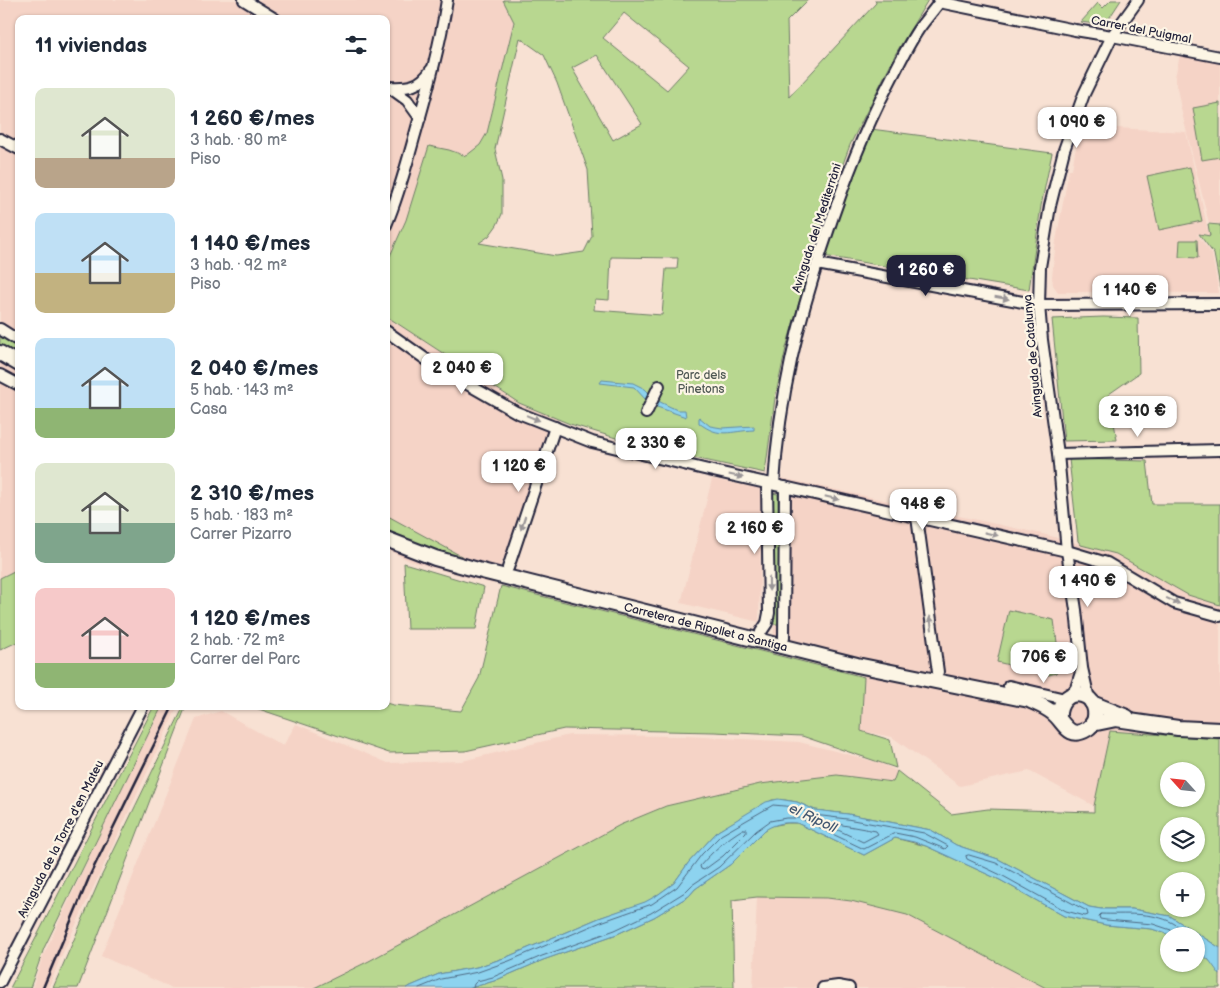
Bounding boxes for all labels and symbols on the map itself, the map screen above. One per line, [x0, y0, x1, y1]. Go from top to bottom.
street label: Carrer del Puigmal [1090, 13, 1192, 47]
pin: 1 090 € [1031, 106, 1123, 149]
street label: Avinguda del Mediterràni [789, 161, 845, 295]
pin: 1 260 € [880, 254, 972, 297]
pin: 1 140 € [1084, 274, 1176, 317]
street label: Avinguda de Catalunya [1020, 294, 1046, 418]
one-way arrow [995, 295, 1011, 303]
pin: 2 040 € [416, 352, 508, 395]
park label: Parc dels Pinetons [676, 368, 726, 397]
pin: 2 310 € [1092, 396, 1184, 438]
one-way arrow [526, 415, 540, 423]
pin: 2 330 € [610, 428, 702, 470]
pin: 1 120 € [473, 450, 565, 493]
one-way arrow [729, 472, 744, 480]
pin: 948 € [888, 488, 958, 531]
one-way arrow [825, 494, 840, 502]
pin: 2 160 € [709, 512, 801, 555]
one-way arrow [518, 516, 526, 531]
one-way arrow [983, 530, 998, 538]
pin: 1 490 € [1042, 566, 1134, 608]
one-way arrow [765, 576, 773, 592]
one-way arrow [1166, 598, 1180, 606]
street label: Carretera de Ripollet a Santiga [622, 599, 789, 655]
one-way arrow [927, 615, 935, 631]
pin: 706 € [1009, 642, 1079, 684]
street label: Avinguda de la Torre d'en Mateu [15, 758, 107, 920]
north arrow [1160, 762, 1205, 808]
water label: el Ripoll [786, 800, 840, 837]

